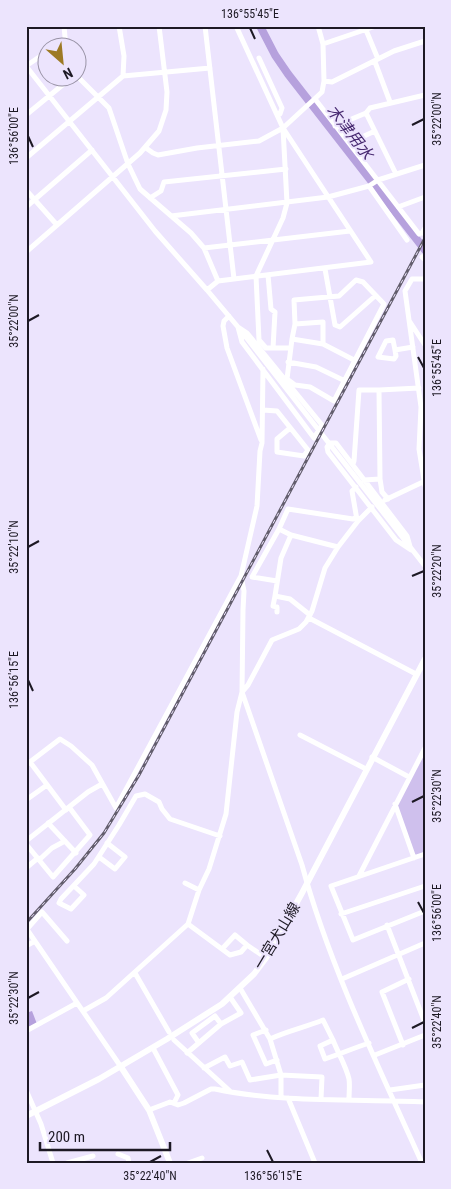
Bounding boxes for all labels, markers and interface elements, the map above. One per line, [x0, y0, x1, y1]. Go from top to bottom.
text: 136°55'45"E [221, 7, 279, 21]
north arrow [38, 38, 88, 88]
text: N [60, 65, 75, 83]
text: 35°22'00"N [430, 92, 444, 146]
water label: 木津用水 [323, 101, 378, 165]
text: 136°56'00"E [7, 107, 21, 165]
text: 35°22'00"N [7, 294, 21, 348]
text: 136°55'45"E [430, 339, 444, 397]
text: 35°22'10"N [7, 520, 21, 574]
text: 35°22'20"N [430, 544, 444, 598]
text: 136°56'15"E [7, 651, 21, 709]
text: 35°22'30"N [430, 769, 444, 823]
text: 136°56'00"E [430, 884, 444, 942]
street label: 一宮犬山線 [250, 899, 304, 973]
text: 35°22'30"N [7, 971, 21, 1025]
text: 35°22'40"N [430, 995, 444, 1049]
scale bar [40, 1119, 170, 1151]
text: 200 m [48, 1128, 85, 1146]
text: 35°22'40"N [123, 1169, 177, 1183]
text: 136°56'15"E [244, 1169, 302, 1183]

